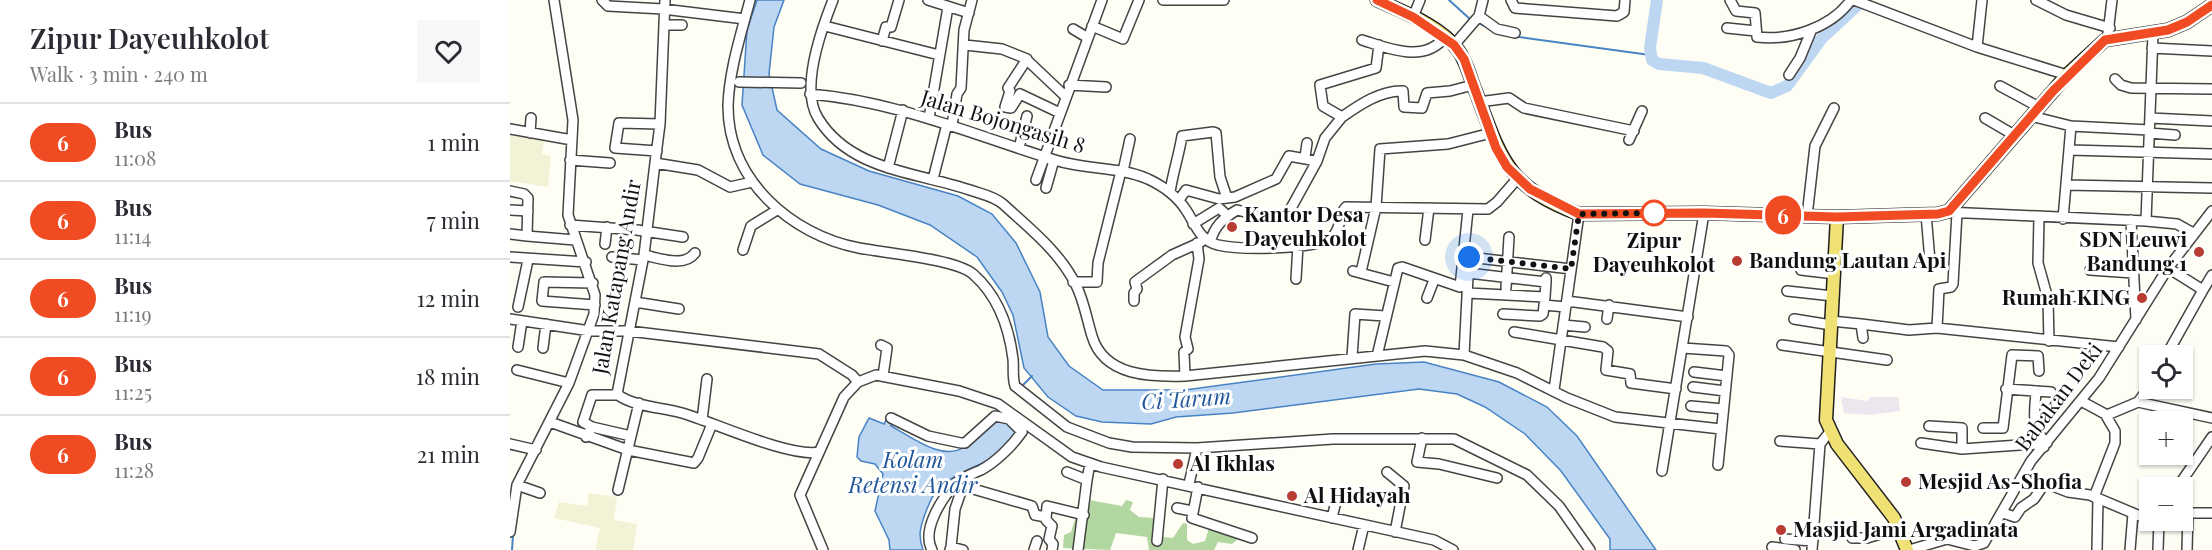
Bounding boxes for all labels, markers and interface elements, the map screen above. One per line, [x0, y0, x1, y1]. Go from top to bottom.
text: Zipur Dayeuhkolot [30, 19, 269, 56]
button: heart [417, 20, 480, 83]
text: Walk · 3 min · 240 m [30, 60, 208, 87]
street label: Jalan Bojongasih 8 [917, 81, 1089, 158]
text: Bus [114, 114, 152, 144]
text: 1 min [427, 127, 480, 157]
text: 6 [57, 128, 69, 156]
text: 11:08 [114, 144, 157, 171]
street label: Jalan Katapang Andir [584, 176, 646, 377]
text: Bus [114, 192, 152, 222]
line badge: 6 [1764, 196, 1802, 234]
place label: Kantor Desa Dayeuhkolot [1244, 199, 1367, 251]
marker: Zipur Dayeuhkolot [1641, 200, 1667, 226]
text: 6 [1777, 201, 1789, 229]
text: 7 min [427, 205, 480, 235]
text: 6 [57, 206, 69, 234]
marker: Kantor Desa Dayeuhkolot [1225, 220, 1239, 234]
text: 11:14 [114, 222, 151, 249]
place label: SDN Leuwi Bandung 1 [2079, 224, 2187, 276]
place label: Zipur Dayeuhkolot [1593, 225, 1716, 277]
your location [1454, 242, 1484, 272]
place label: Bandung Lautan Api [1749, 245, 1947, 273]
marker: SDN Leuwi Bandung 1 [2192, 245, 2206, 259]
marker: Bandung Lautan Api [1730, 254, 1744, 268]
text: Bus [114, 270, 152, 300]
place label: Rumah KING [2002, 282, 2130, 310]
text: 12 min [417, 283, 480, 313]
text: 6 [57, 284, 69, 312]
marker: Rumah KING [2135, 291, 2149, 305]
text: 11:19 [114, 300, 152, 327]
street label: Babakan Deki [2007, 336, 2107, 456]
map controls [2139, 345, 2193, 531]
button: locate [2139, 345, 2193, 399]
text: Bus [114, 348, 152, 378]
text: 18 min [416, 361, 480, 391]
text: 6 [57, 362, 69, 390]
text: 11:25 [114, 378, 152, 405]
water label: Ci Tarum [1140, 380, 1232, 416]
button: + [2139, 411, 2193, 465]
text: Bus [114, 426, 152, 456]
text: 21 min [417, 439, 480, 469]
text: 6 [57, 440, 69, 468]
water label: Kolam Retensi Andir [848, 444, 978, 499]
place label: Al Ikhlas [1189, 448, 1275, 476]
text: 11:28 [114, 456, 154, 483]
marker: Al Ikhlas [1171, 457, 1185, 471]
place label: Mesjid As-Shofia [1918, 466, 2082, 494]
marker: Mesjid As-Shofia [1899, 475, 1913, 489]
button: − [2139, 477, 2193, 531]
place label: Al Hidayah [1303, 480, 1411, 508]
marker: Al Hidayah [1285, 489, 1299, 503]
place label: Masjid Jami Argadinata [1793, 514, 2018, 542]
marker: Masjid Jami Argadinata [1774, 523, 1788, 537]

